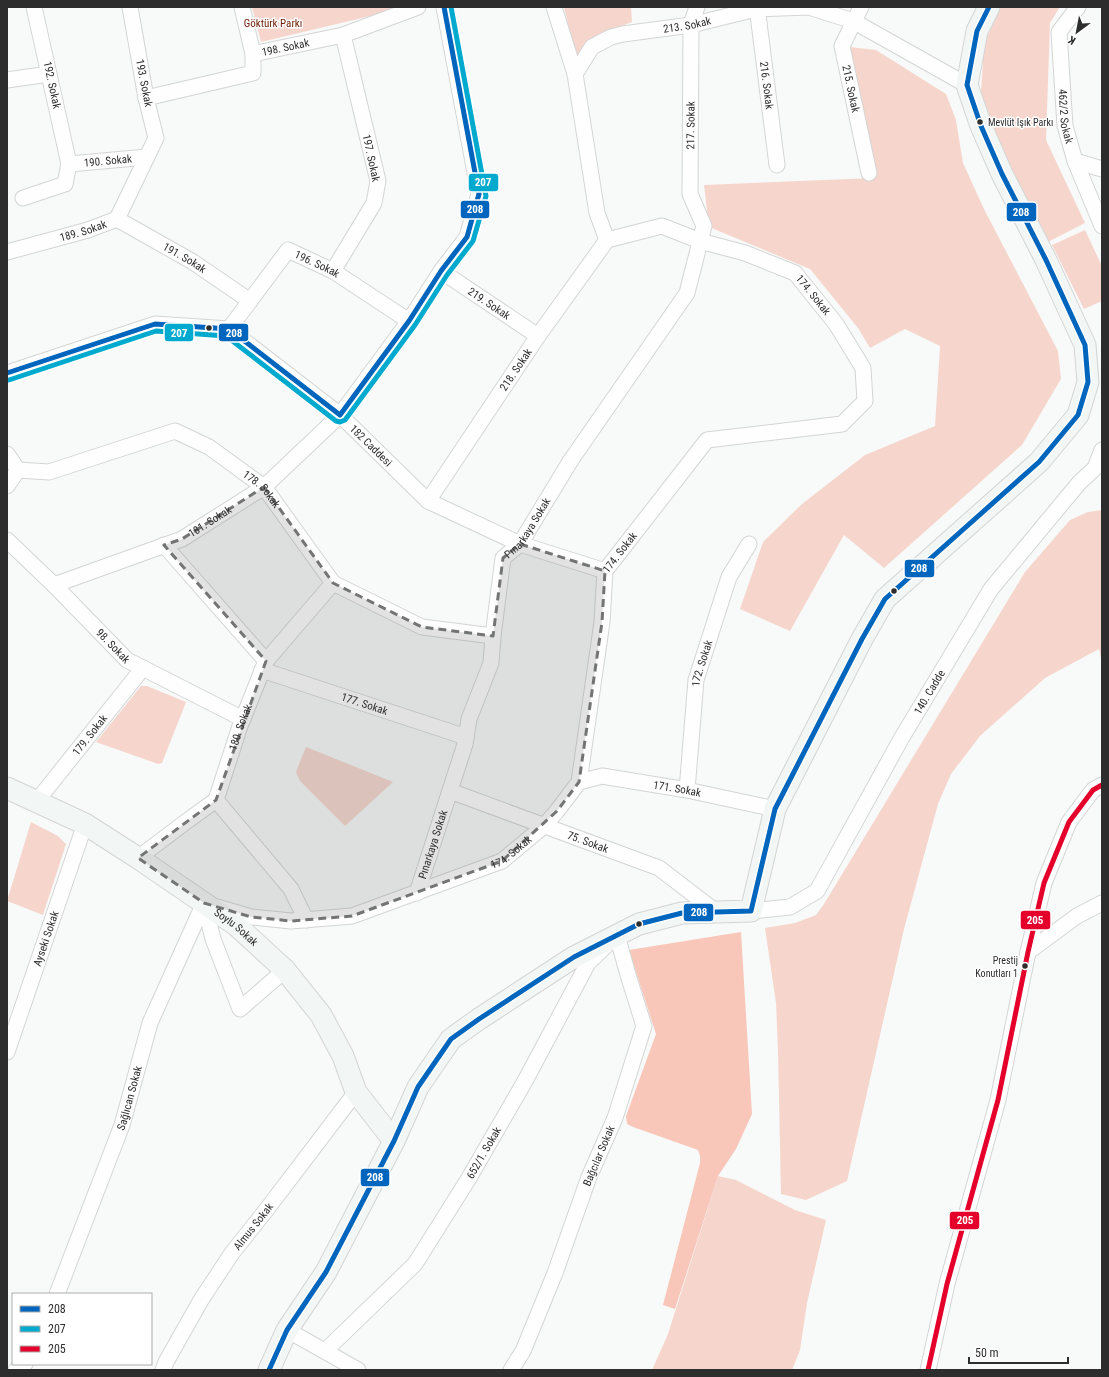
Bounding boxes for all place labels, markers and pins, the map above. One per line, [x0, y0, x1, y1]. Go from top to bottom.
marker: Mevlüt Işık Parkı [975, 117, 985, 127]
place label: Mevlüt Işık Parkı [988, 117, 1053, 128]
unlabelled marker [204, 323, 214, 333]
unlabelled marker [889, 586, 899, 596]
unlabelled marker [634, 919, 644, 929]
place label: Prestij Konutları 1 [975, 955, 1018, 979]
marker: Prestij Konutları 1 [1020, 961, 1030, 971]

